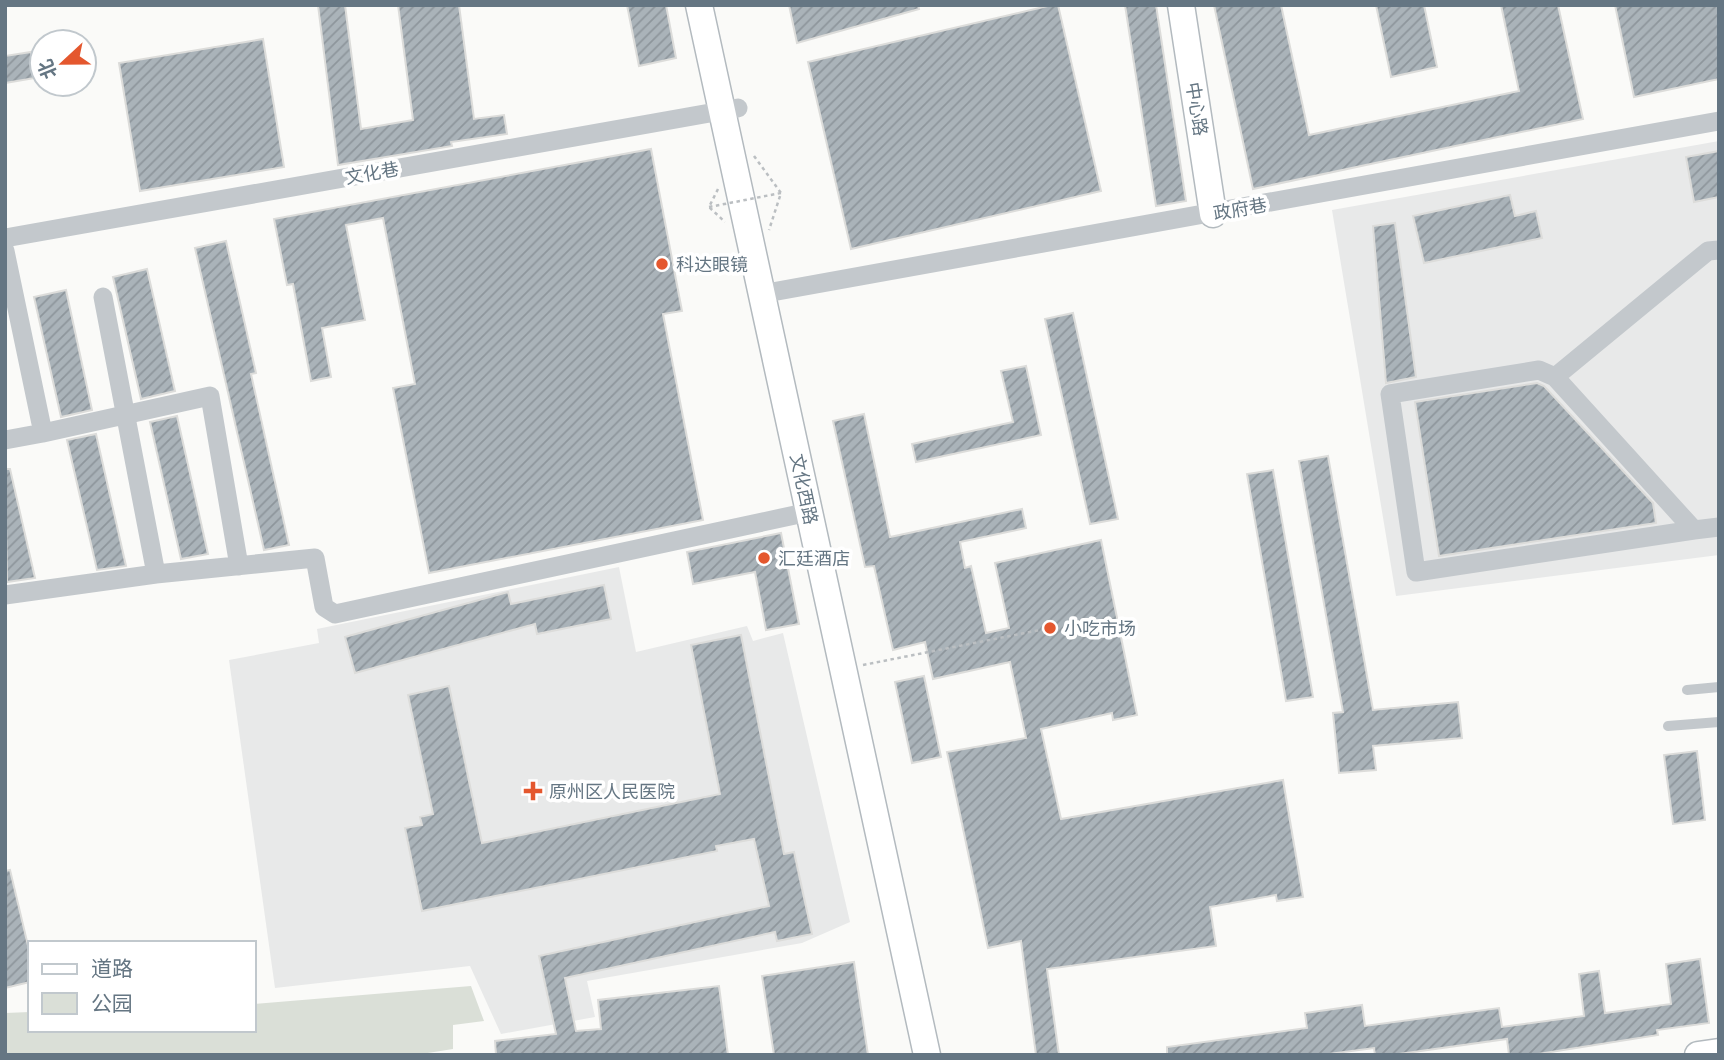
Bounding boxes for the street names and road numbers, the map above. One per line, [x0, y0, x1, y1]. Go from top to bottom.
street label: 中心路 [1182, 81, 1212, 137]
street label: 文化巷 [344, 158, 400, 188]
street label: 政府巷 [1212, 194, 1268, 224]
street label: 文化西路 [786, 452, 822, 526]

